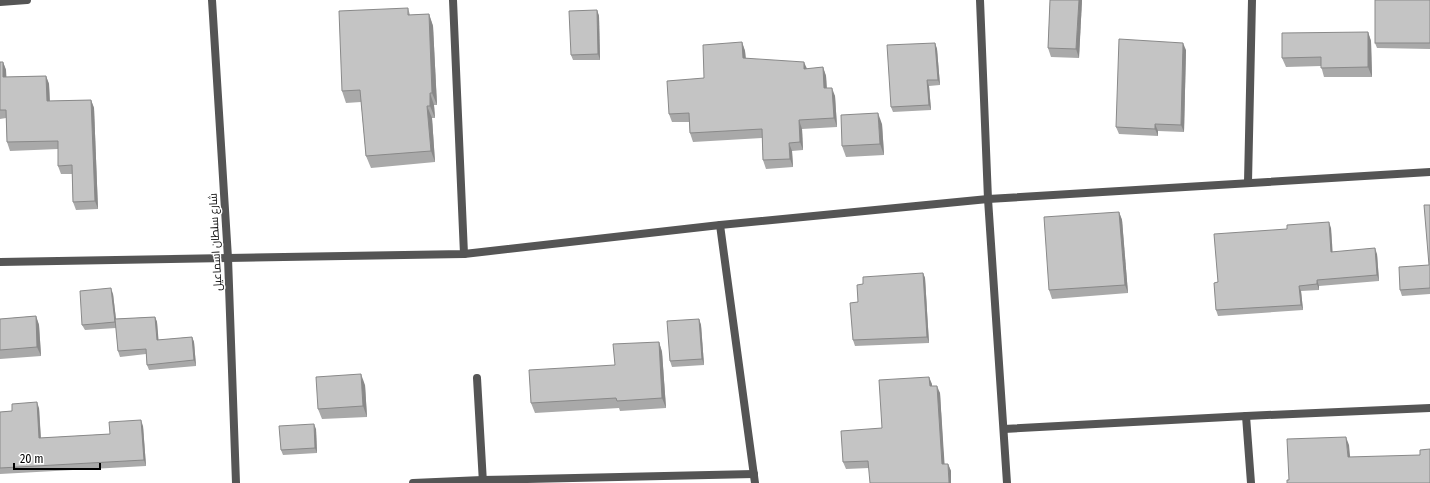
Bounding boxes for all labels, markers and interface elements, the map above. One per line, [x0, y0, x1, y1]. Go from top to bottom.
street label: شارع سلطان اسماعيل [206, 193, 226, 291]
scale bar [14, 445, 100, 471]
text: 20 m [20, 452, 44, 466]

